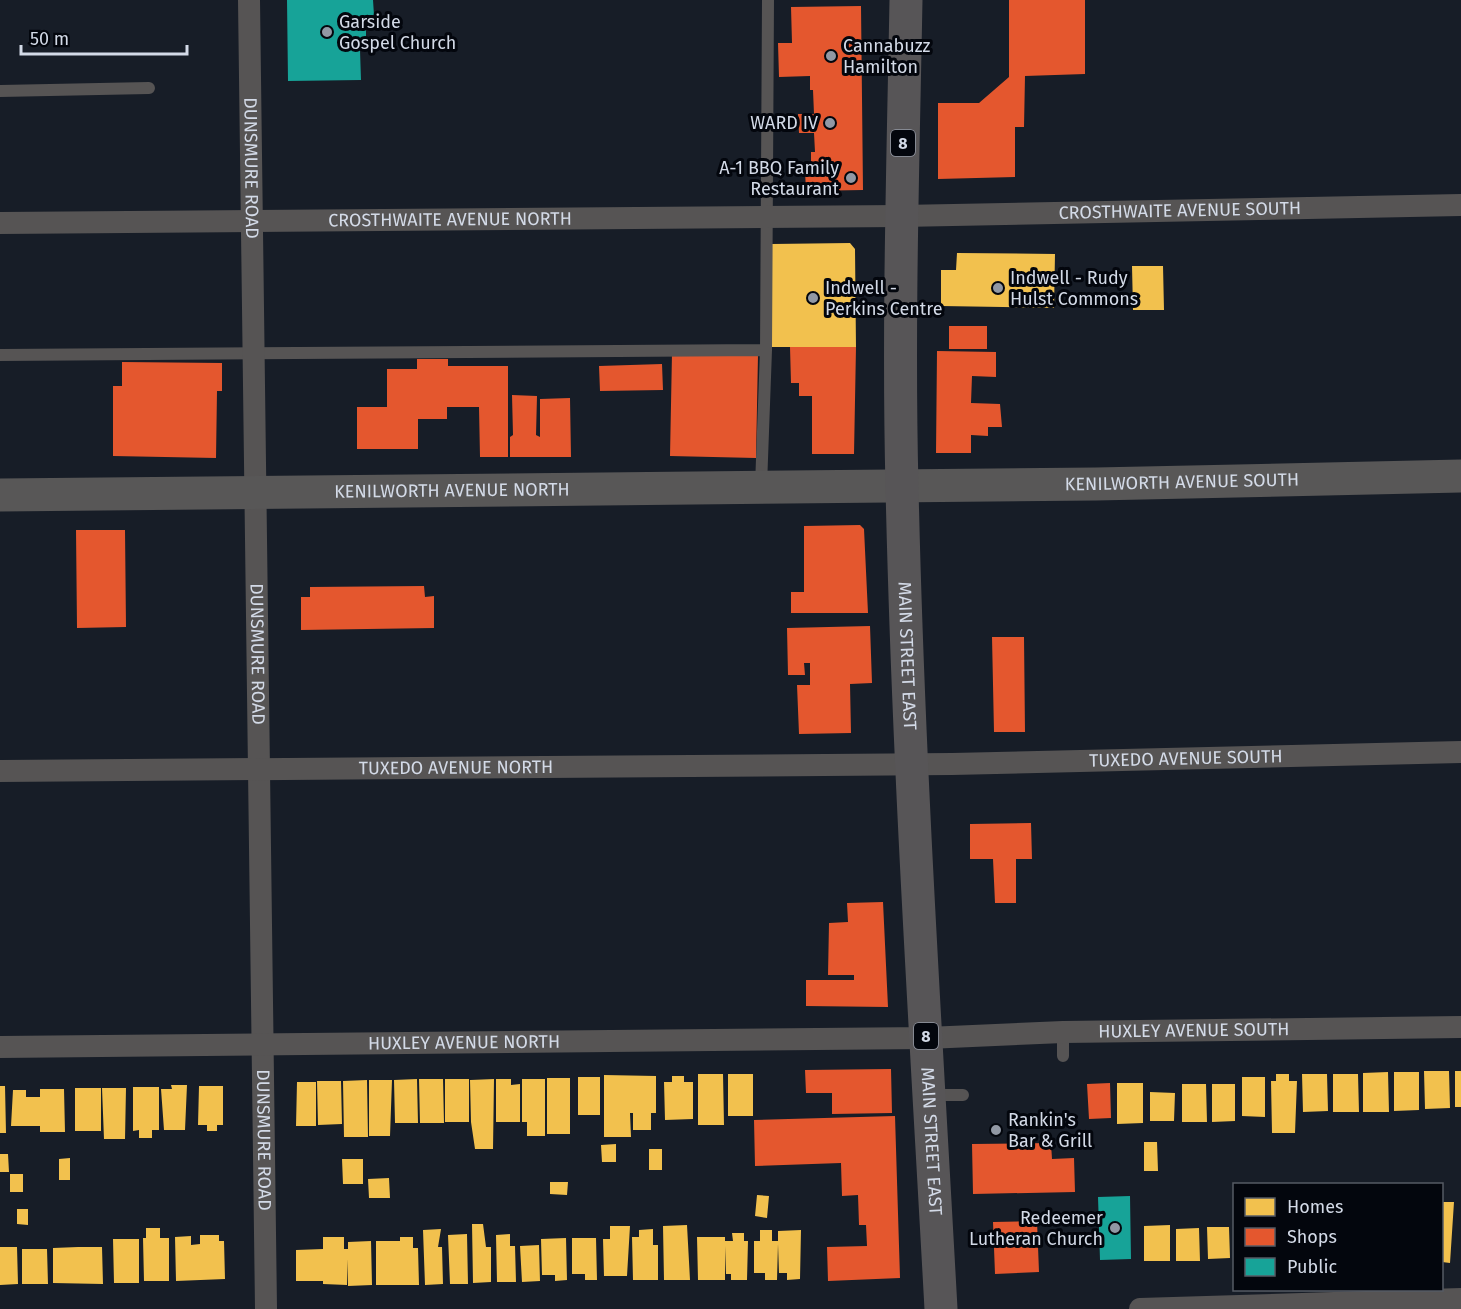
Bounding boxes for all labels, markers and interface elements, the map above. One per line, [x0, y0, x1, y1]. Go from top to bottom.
place label: Garside Gospel Church [339, 11, 456, 54]
scale bar [21, 18, 188, 56]
marker: Garside Gospel Church [320, 25, 334, 39]
text: 50 m [30, 28, 69, 50]
place label: Cannabuzz Hamilton [843, 35, 931, 78]
marker: Cannabuzz Hamilton [824, 49, 838, 63]
street label: DUNSMURE ROAD [239, 97, 263, 239]
place label: WARD IV [750, 112, 818, 134]
marker: WARD IV [823, 116, 837, 130]
road number: 8 [891, 130, 915, 156]
place label: A-1 BBQ Family Restaurant [719, 157, 839, 200]
marker: A-1 BBQ Family Restaurant [844, 171, 858, 185]
street label: CROSTHWAITE AVENUE SOUTH [1058, 197, 1301, 224]
street label: CROSTHWAITE AVENUE NORTH [328, 208, 572, 231]
place label: Indwell - Rudy Hulst Commons [1010, 267, 1138, 310]
place label: Indwell - Perkins Centre [825, 277, 943, 320]
marker: Indwell - Rudy Hulst Commons [991, 281, 1005, 295]
marker: Indwell - Perkins Centre [806, 291, 820, 305]
street label: KENILWORTH AVENUE SOUTH [1065, 469, 1299, 495]
street label: KENILWORTH AVENUE NORTH [334, 478, 570, 503]
street label: MAIN STREET EAST [894, 581, 921, 731]
street label: DUNSMURE ROAD [246, 583, 269, 725]
street label: TUXEDO AVENUE SOUTH [1089, 745, 1283, 772]
street label: TUXEDO AVENUE NORTH [359, 756, 553, 779]
street label: HUXLEY AVENUE SOUTH [1098, 1018, 1290, 1043]
road number: 8 [914, 1023, 938, 1049]
street label: HUXLEY AVENUE NORTH [368, 1031, 560, 1054]
street label: MAIN STREET EAST [916, 1067, 947, 1217]
street label: DUNSMURE ROAD [252, 1069, 276, 1211]
place label: Rankin's Bar & Grill [1008, 1109, 1092, 1152]
marker: Rankin's Bar & Grill [989, 1123, 1003, 1137]
legend [1233, 1183, 1443, 1291]
text: Homes [1287, 1196, 1343, 1218]
place label: Redeemer Lutheran Church [969, 1207, 1103, 1250]
marker: Redeemer Lutheran Church [1108, 1221, 1122, 1235]
text: Shops [1287, 1226, 1337, 1248]
text: Public [1287, 1256, 1337, 1278]

